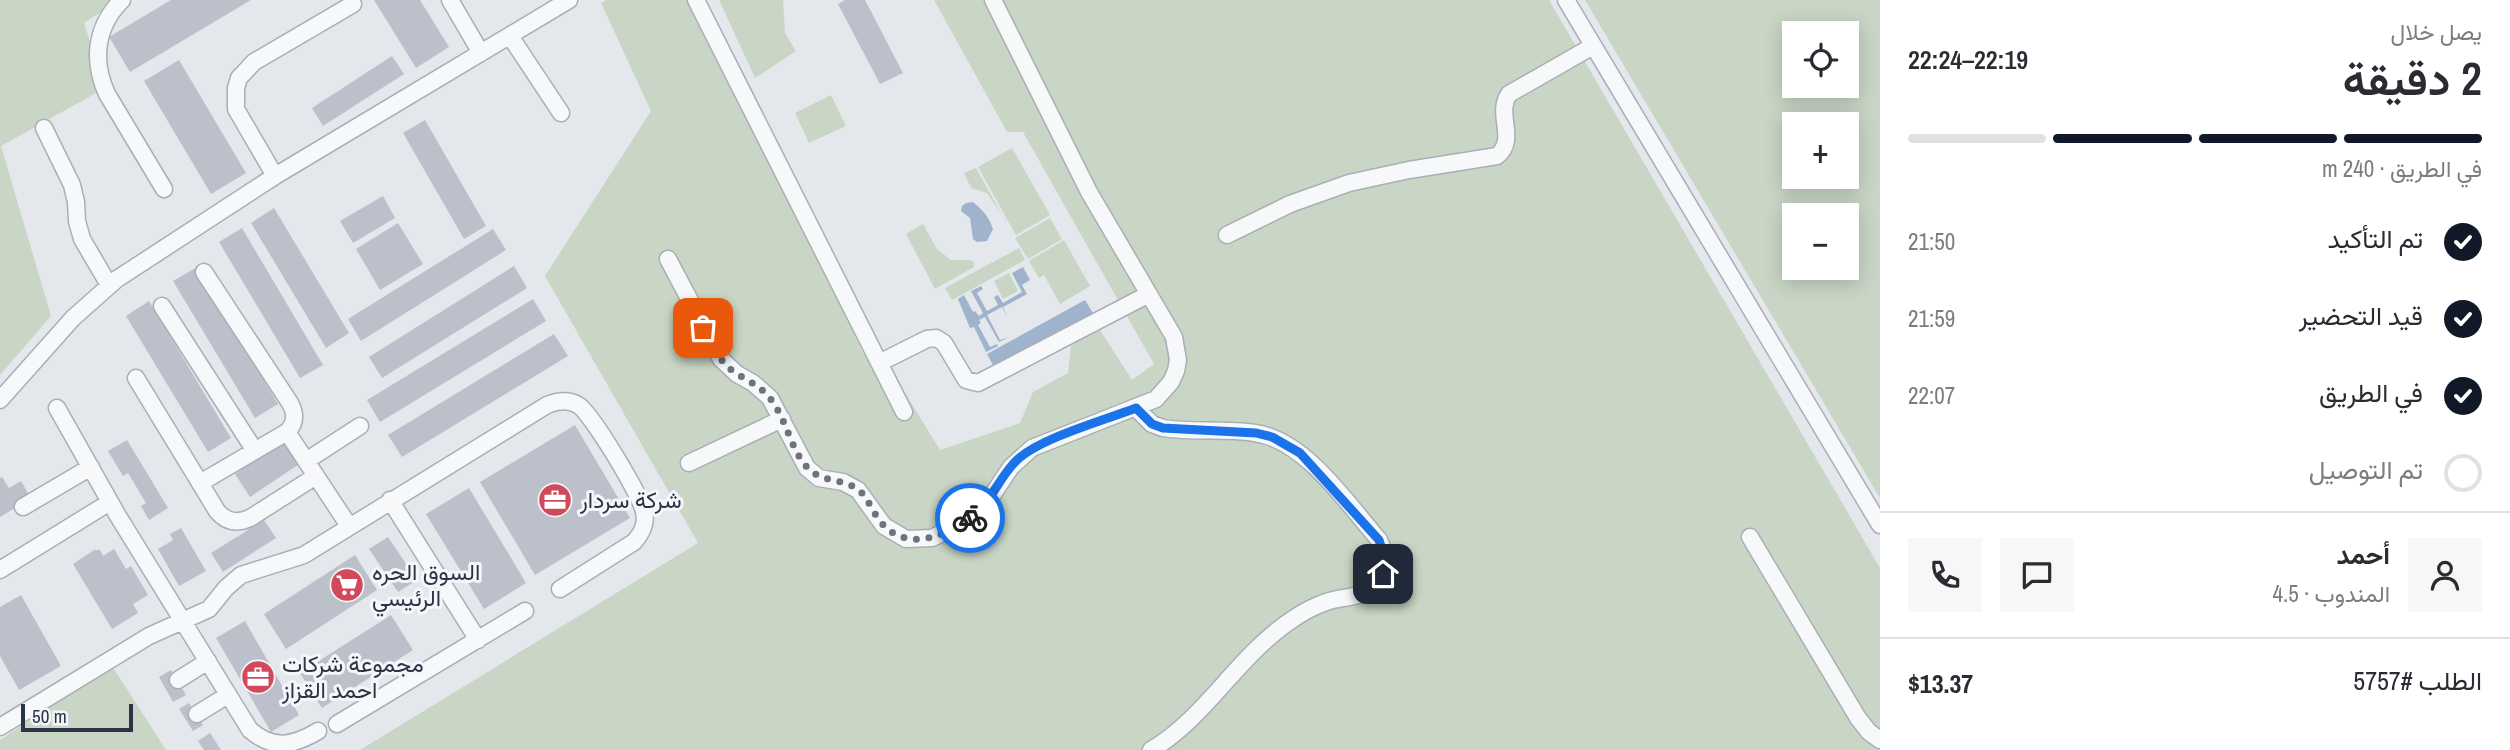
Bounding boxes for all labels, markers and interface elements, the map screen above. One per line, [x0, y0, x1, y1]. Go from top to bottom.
text: يصل خلال [2390, 16, 2482, 47]
map controls [1782, 21, 1859, 280]
button: locate [1782, 21, 1859, 98]
text: 22:19–22:24 [1908, 42, 2028, 77]
text: 2 دقيقة [2343, 47, 2482, 109]
button: + [1782, 112, 1859, 189]
text: في الطريق · 240 m [2322, 153, 2482, 184]
button: − [1782, 203, 1859, 280]
text: تم التأكيد [2328, 221, 2423, 256]
icon: check [2444, 223, 2482, 261]
text: 21:50 [1908, 226, 1955, 257]
pin [673, 298, 733, 358]
text: قيد التحضير [2299, 298, 2423, 333]
icon: check [2444, 300, 2482, 338]
text: 21:59 [1908, 303, 1955, 334]
icon: bag [684, 309, 722, 347]
text: في الطريق [2319, 375, 2423, 410]
icon: check [2444, 377, 2482, 415]
text: 22:07 [1908, 380, 1955, 411]
text: تم التوصيل [2309, 452, 2423, 487]
office icon: شركة سردار [536, 481, 574, 519]
courier [935, 483, 1005, 553]
place label: شركة سردار [579, 484, 682, 515]
icon: bike [951, 499, 989, 537]
text: أحمد [2337, 537, 2390, 572]
button: phone [1908, 538, 1982, 612]
button: chat [2000, 538, 2074, 612]
button: person [2408, 538, 2482, 612]
pin [1353, 544, 1413, 604]
icon: home [1364, 555, 1402, 593]
place label: السوق الحره الرئيسي [372, 556, 480, 617]
supermarket icon: السوق الحره الرئيسي [328, 566, 366, 604]
text: المندوب · 4.5 [2273, 578, 2390, 609]
place label: مجموعة شركات احمد القزاز [281, 648, 424, 705]
office icon: مجموعة شركات احمد القزاز [239, 658, 277, 696]
text: الطلب #5757 [2353, 663, 2482, 698]
text: $13.37 [1908, 666, 1973, 701]
scale bar [21, 701, 133, 733]
text: 50 m [32, 703, 67, 729]

